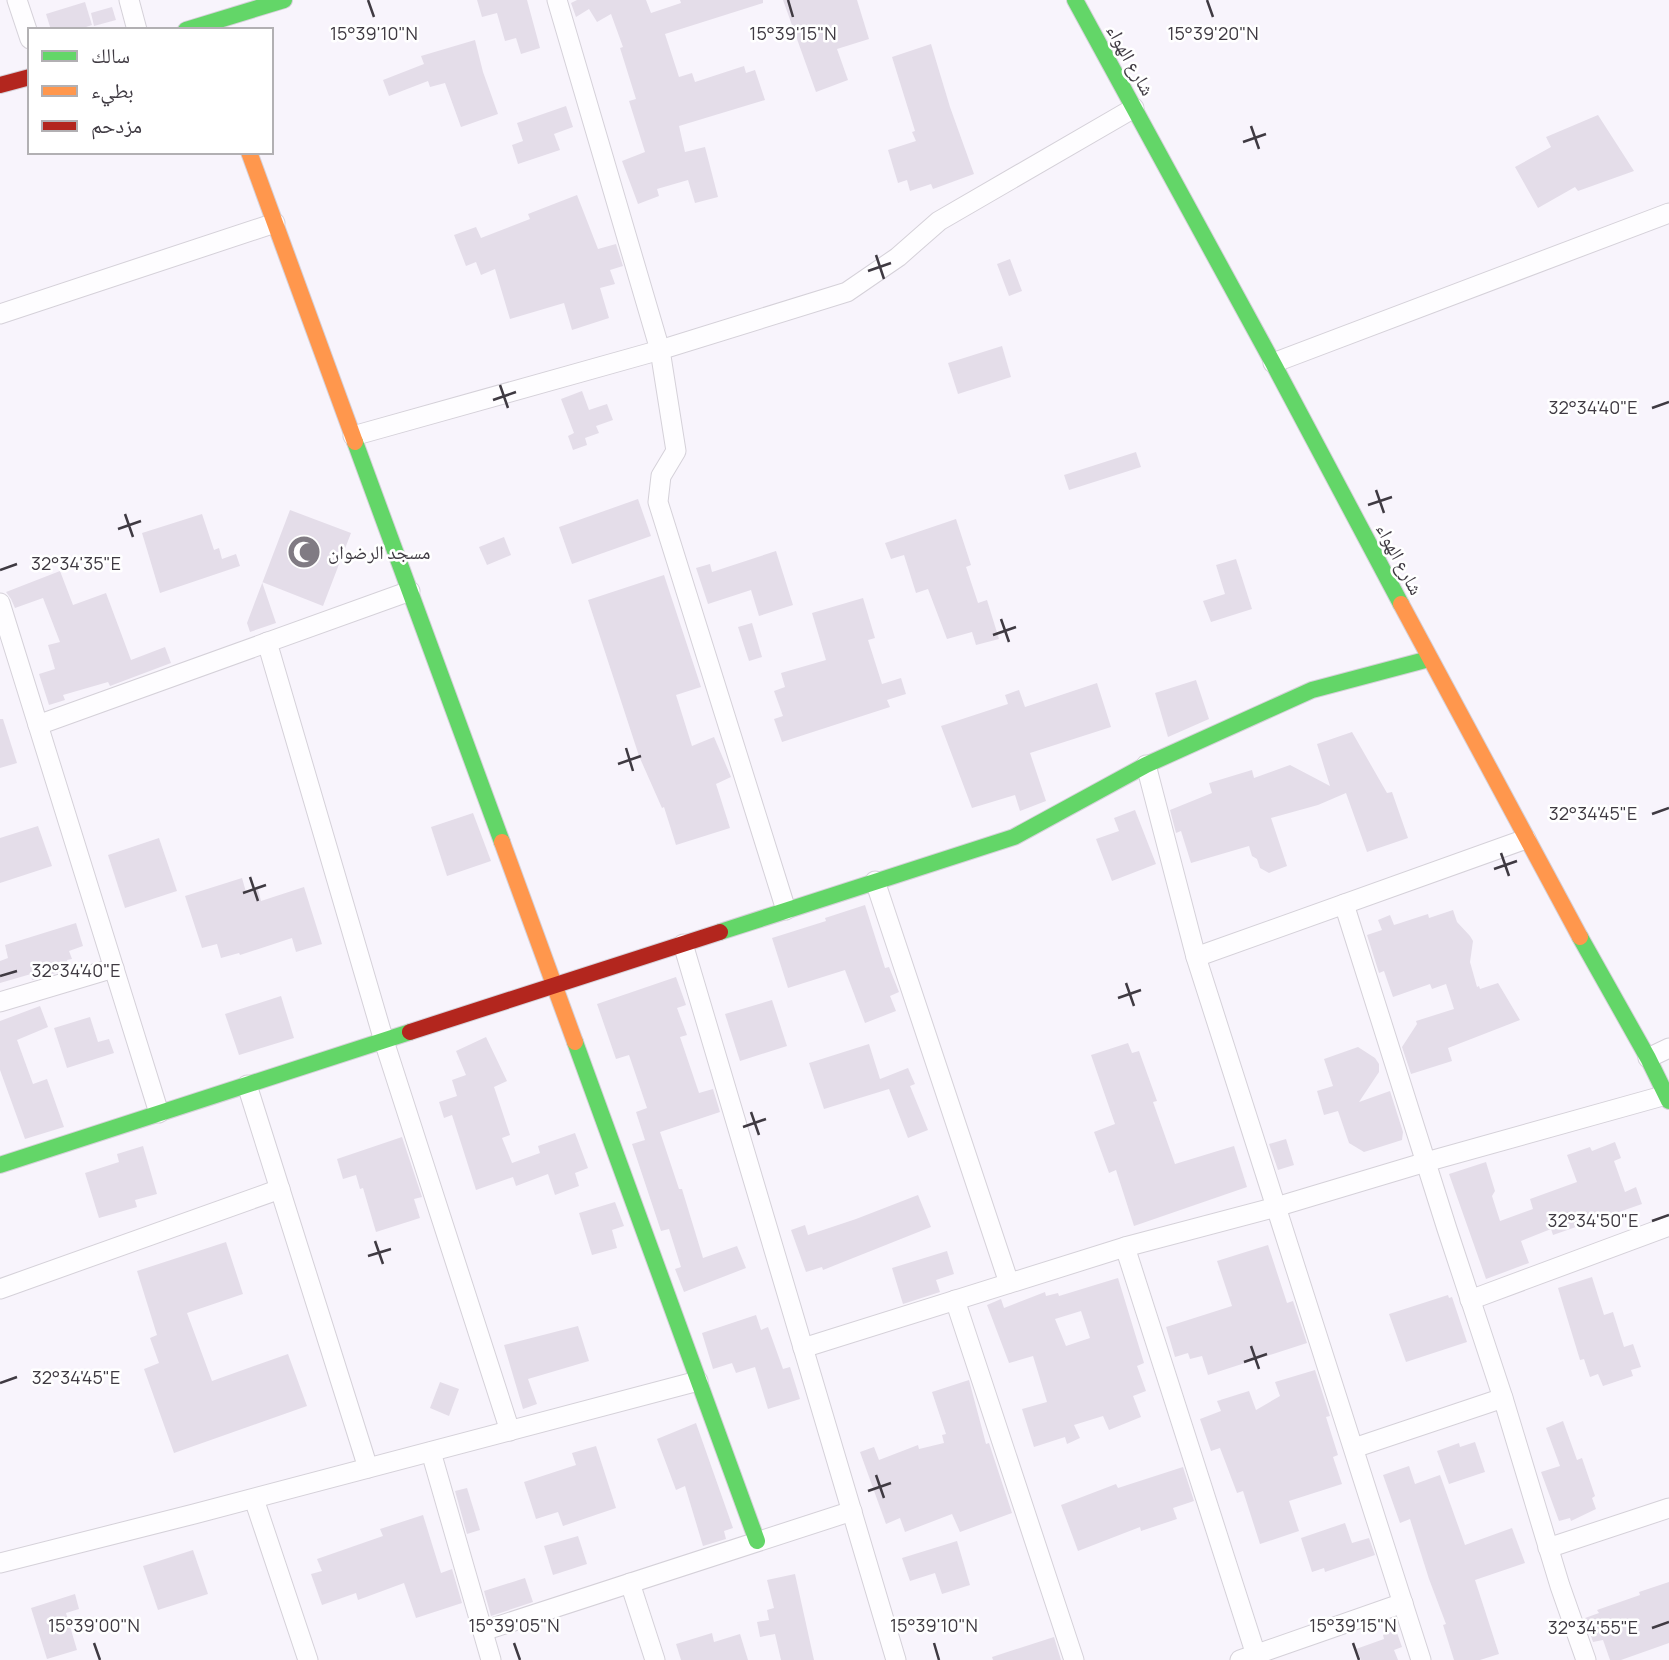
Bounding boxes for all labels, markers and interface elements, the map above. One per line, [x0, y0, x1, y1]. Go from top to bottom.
street label: شارع الهواء [1101, 20, 1161, 100]
text: 15°39'10"N [330, 21, 418, 45]
text: 15°39'15"N [749, 21, 837, 45]
text: 15°39'20"N [1167, 21, 1259, 45]
legend [28, 28, 273, 154]
text: سالك [91, 41, 130, 69]
text: بطيء [91, 76, 134, 107]
text: مزدحم [91, 111, 142, 140]
text: 32°34'40"E [1549, 395, 1637, 419]
street label: شارع الهواء [1370, 519, 1430, 599]
mosque icon: مسجد الرضوان [285, 533, 323, 571]
place label: مسجد الرضوان [328, 539, 430, 565]
text: 32°34'35"E [31, 551, 121, 575]
text: 32°34'45"E [1549, 801, 1637, 825]
text: 32°34'40"E [32, 958, 120, 982]
text: 32°34'50"E [1548, 1208, 1638, 1232]
text: 32°34'45"E [32, 1365, 120, 1389]
text: 15°39'00"N [48, 1613, 140, 1637]
text: 15°39'05"N [468, 1613, 560, 1637]
text: 15°39'10"N [890, 1613, 978, 1637]
text: 15°39'15"N [1309, 1613, 1397, 1637]
text: 32°34'55"E [1548, 1615, 1638, 1639]

